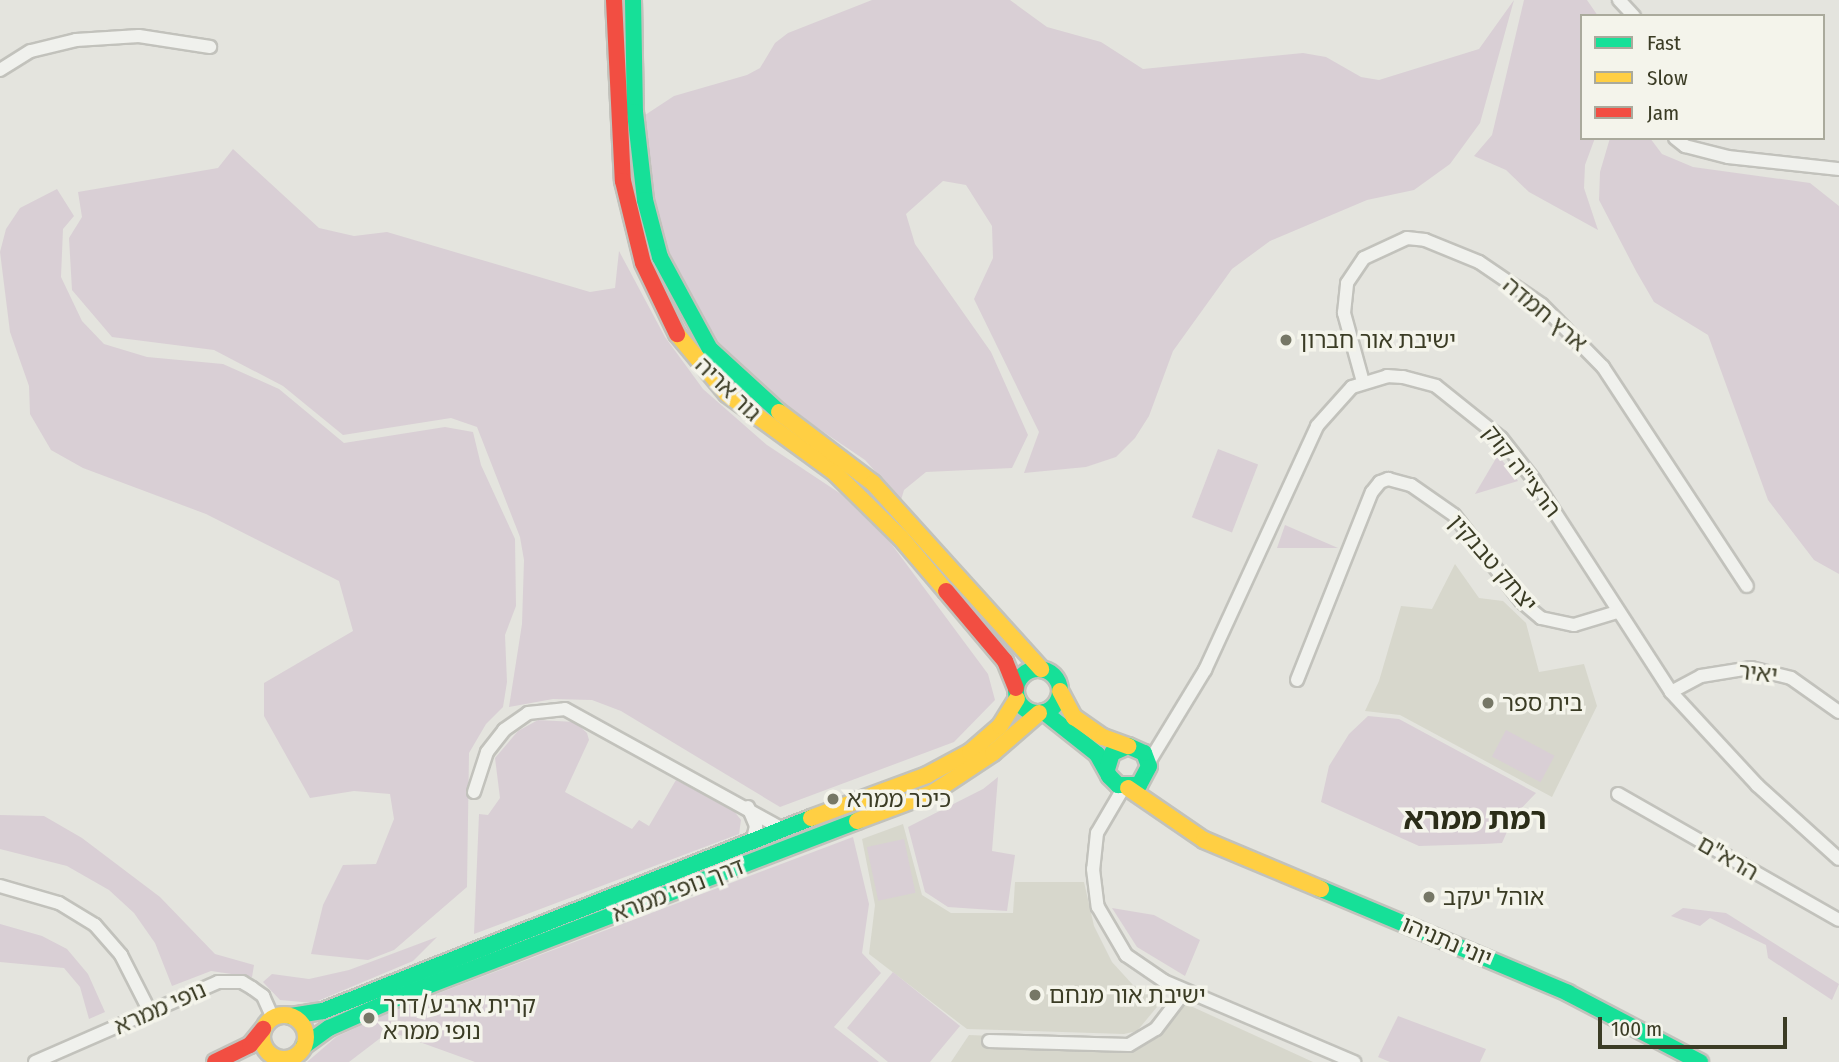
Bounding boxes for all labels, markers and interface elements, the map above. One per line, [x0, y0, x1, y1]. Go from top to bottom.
legend [1580, 14, 1825, 140]
text: Fast [1647, 30, 1681, 56]
text: Slow [1647, 65, 1688, 91]
text: Jam [1647, 100, 1679, 126]
street label: ארץ חמדה [1497, 271, 1593, 357]
place label: ישיבת אור חברון [1300, 326, 1456, 354]
marker: ישיבת אור חברון [1278, 332, 1294, 348]
street label: גור אריה [690, 351, 766, 427]
street label: הרצי"ה קוק [1477, 419, 1567, 523]
street label: יצחק טבנקין [1443, 509, 1543, 617]
street label: יאיר [1737, 657, 1779, 689]
place label: בית ספר [1502, 689, 1583, 717]
marker: בית ספר [1480, 695, 1496, 711]
place label: כיכר ממרא [847, 785, 951, 813]
marker: כיכר ממרא [825, 791, 841, 807]
district label: רמת ממרא [1404, 801, 1546, 837]
street label: הרא"ם [1693, 830, 1763, 886]
street label: דרך נופי ממרא [608, 852, 748, 928]
place label: אוהל יעקב [1443, 883, 1544, 911]
marker: אוהל יעקב [1421, 889, 1437, 905]
street label: יוני נתניהו [1398, 910, 1496, 972]
street label: נופי ממרא [110, 976, 210, 1040]
place label: ישיבת אור מנחם [1049, 981, 1206, 1009]
marker: ישיבת אור מנחם [1027, 987, 1043, 1003]
place label: קרית ארבע/דרך נופי ממרא [383, 991, 536, 1045]
scale bar [1601, 1002, 1790, 1046]
marker: קרית ארבע/דרך נופי ממרא [361, 1010, 377, 1026]
text: 100 m [1611, 1016, 1662, 1042]

